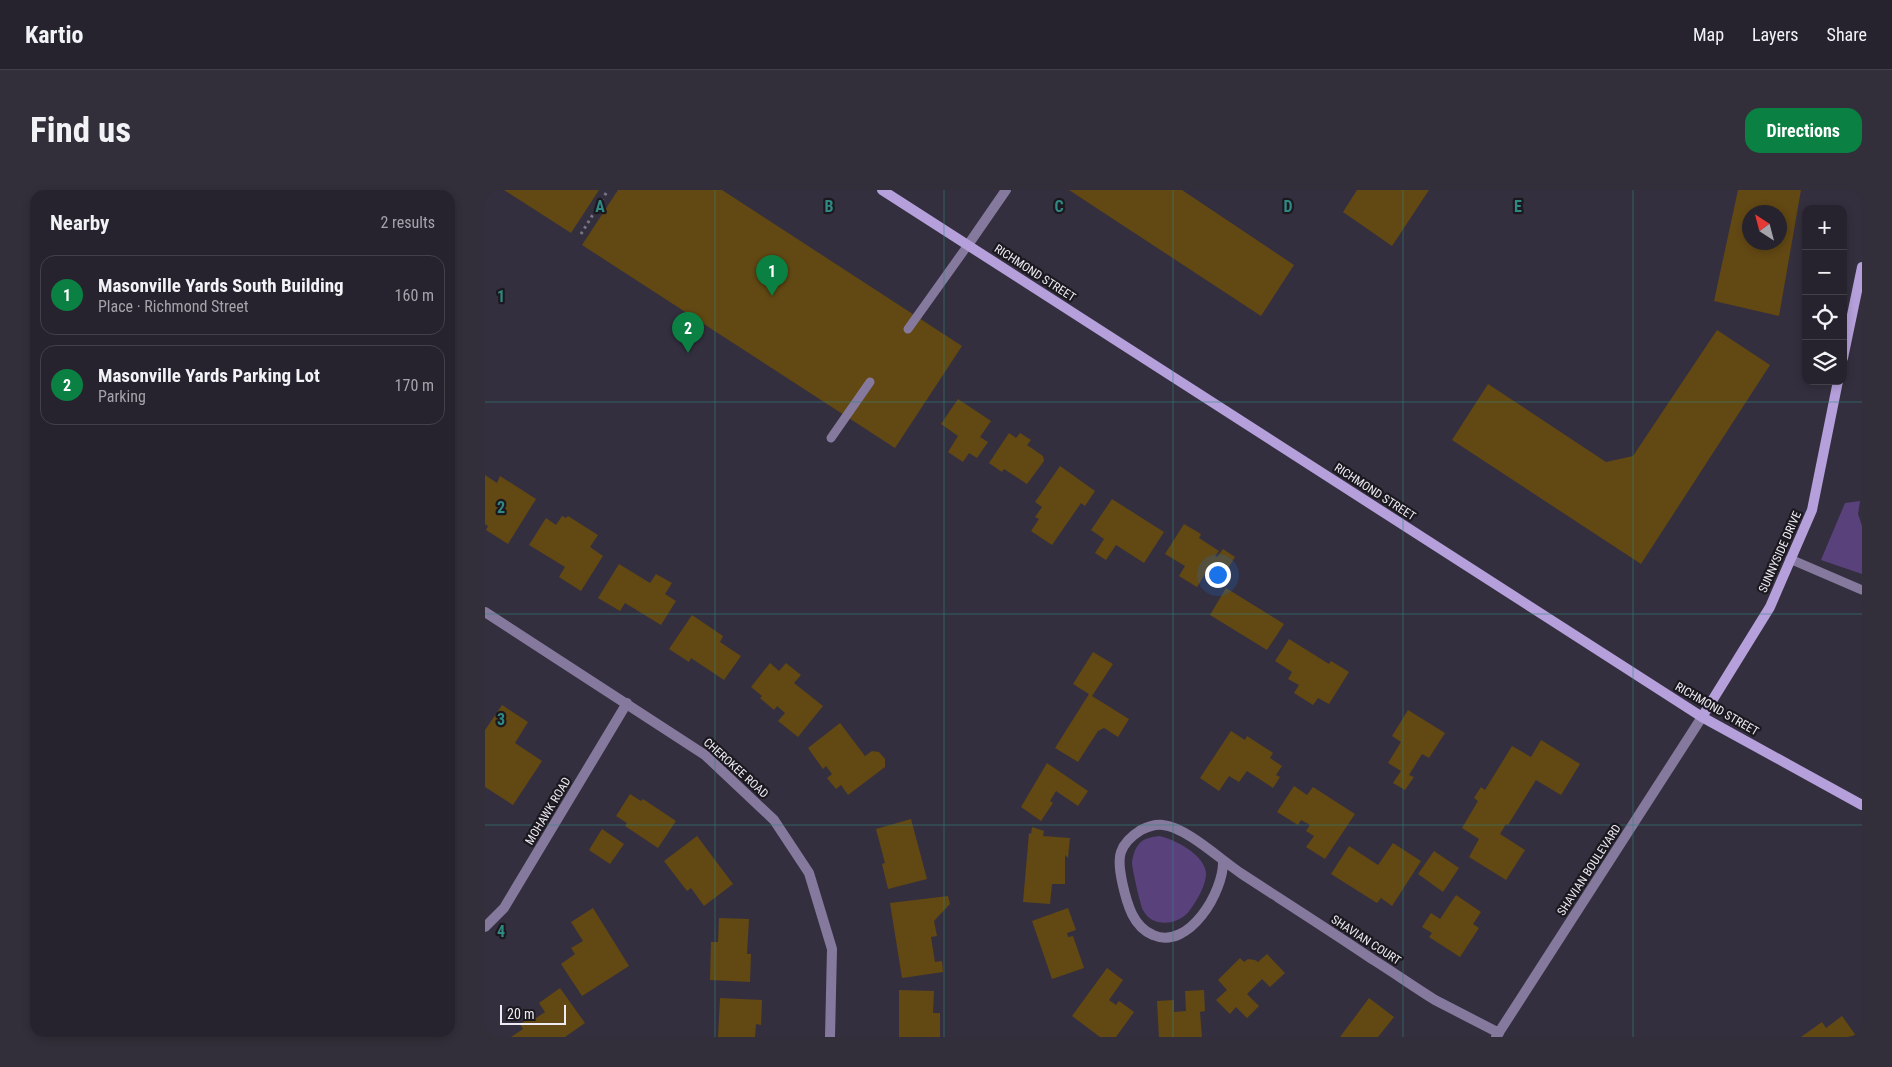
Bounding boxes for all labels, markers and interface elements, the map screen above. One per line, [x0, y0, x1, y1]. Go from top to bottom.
text: Kartio [25, 21, 83, 49]
text: Map [1693, 24, 1724, 45]
text: Layers [1752, 24, 1799, 45]
text: Share [1827, 24, 1867, 45]
button: Directions [1745, 108, 1862, 153]
text: Find us [30, 110, 131, 151]
text: A [595, 197, 605, 216]
text: B [825, 197, 834, 216]
text: C [1054, 197, 1064, 216]
text: D [1283, 197, 1293, 216]
text: E [1514, 197, 1522, 216]
north arrow [1742, 205, 1787, 250]
map controls [1802, 205, 1847, 385]
button: + [1802, 205, 1847, 250]
text: Nearby [50, 211, 109, 235]
text: 2 results [380, 213, 435, 232]
street label: RICHMOND STREET [992, 242, 1078, 304]
button: − [1802, 250, 1847, 295]
pin: 1 [756, 255, 788, 296]
text: Masonville Yards South Building [98, 274, 344, 297]
text: 1 [63, 286, 71, 305]
text: 160 m [395, 286, 434, 305]
text: 1 [497, 287, 505, 306]
button: locate [1802, 295, 1847, 340]
text: Place · Richmond Street [98, 297, 249, 316]
pin: 2 [672, 312, 704, 353]
button: layers [1802, 340, 1847, 385]
text: Masonville Yards Parking Lot [98, 364, 320, 387]
text: 2 [63, 376, 71, 395]
text: 170 m [395, 376, 434, 395]
text: Parking [98, 387, 146, 406]
street label: RICHMOND STREET [1332, 461, 1418, 523]
text: 2 [497, 498, 505, 517]
street label: SUNNYSIDE DRIVE [1756, 509, 1804, 595]
your location [1205, 562, 1231, 588]
street label: RICHMOND STREET [1673, 679, 1761, 739]
text: 3 [497, 710, 505, 729]
street label: CHEROKEE ROAD [701, 735, 771, 801]
street label: MOHAWK ROAD [522, 775, 574, 847]
street label: SHAVIAN BOULEVARD [1554, 822, 1624, 918]
street label: SHAVIAN COURT [1329, 912, 1403, 968]
text: 4 [497, 922, 505, 941]
scale bar [500, 1002, 566, 1025]
text: 20 m [507, 1006, 535, 1022]

